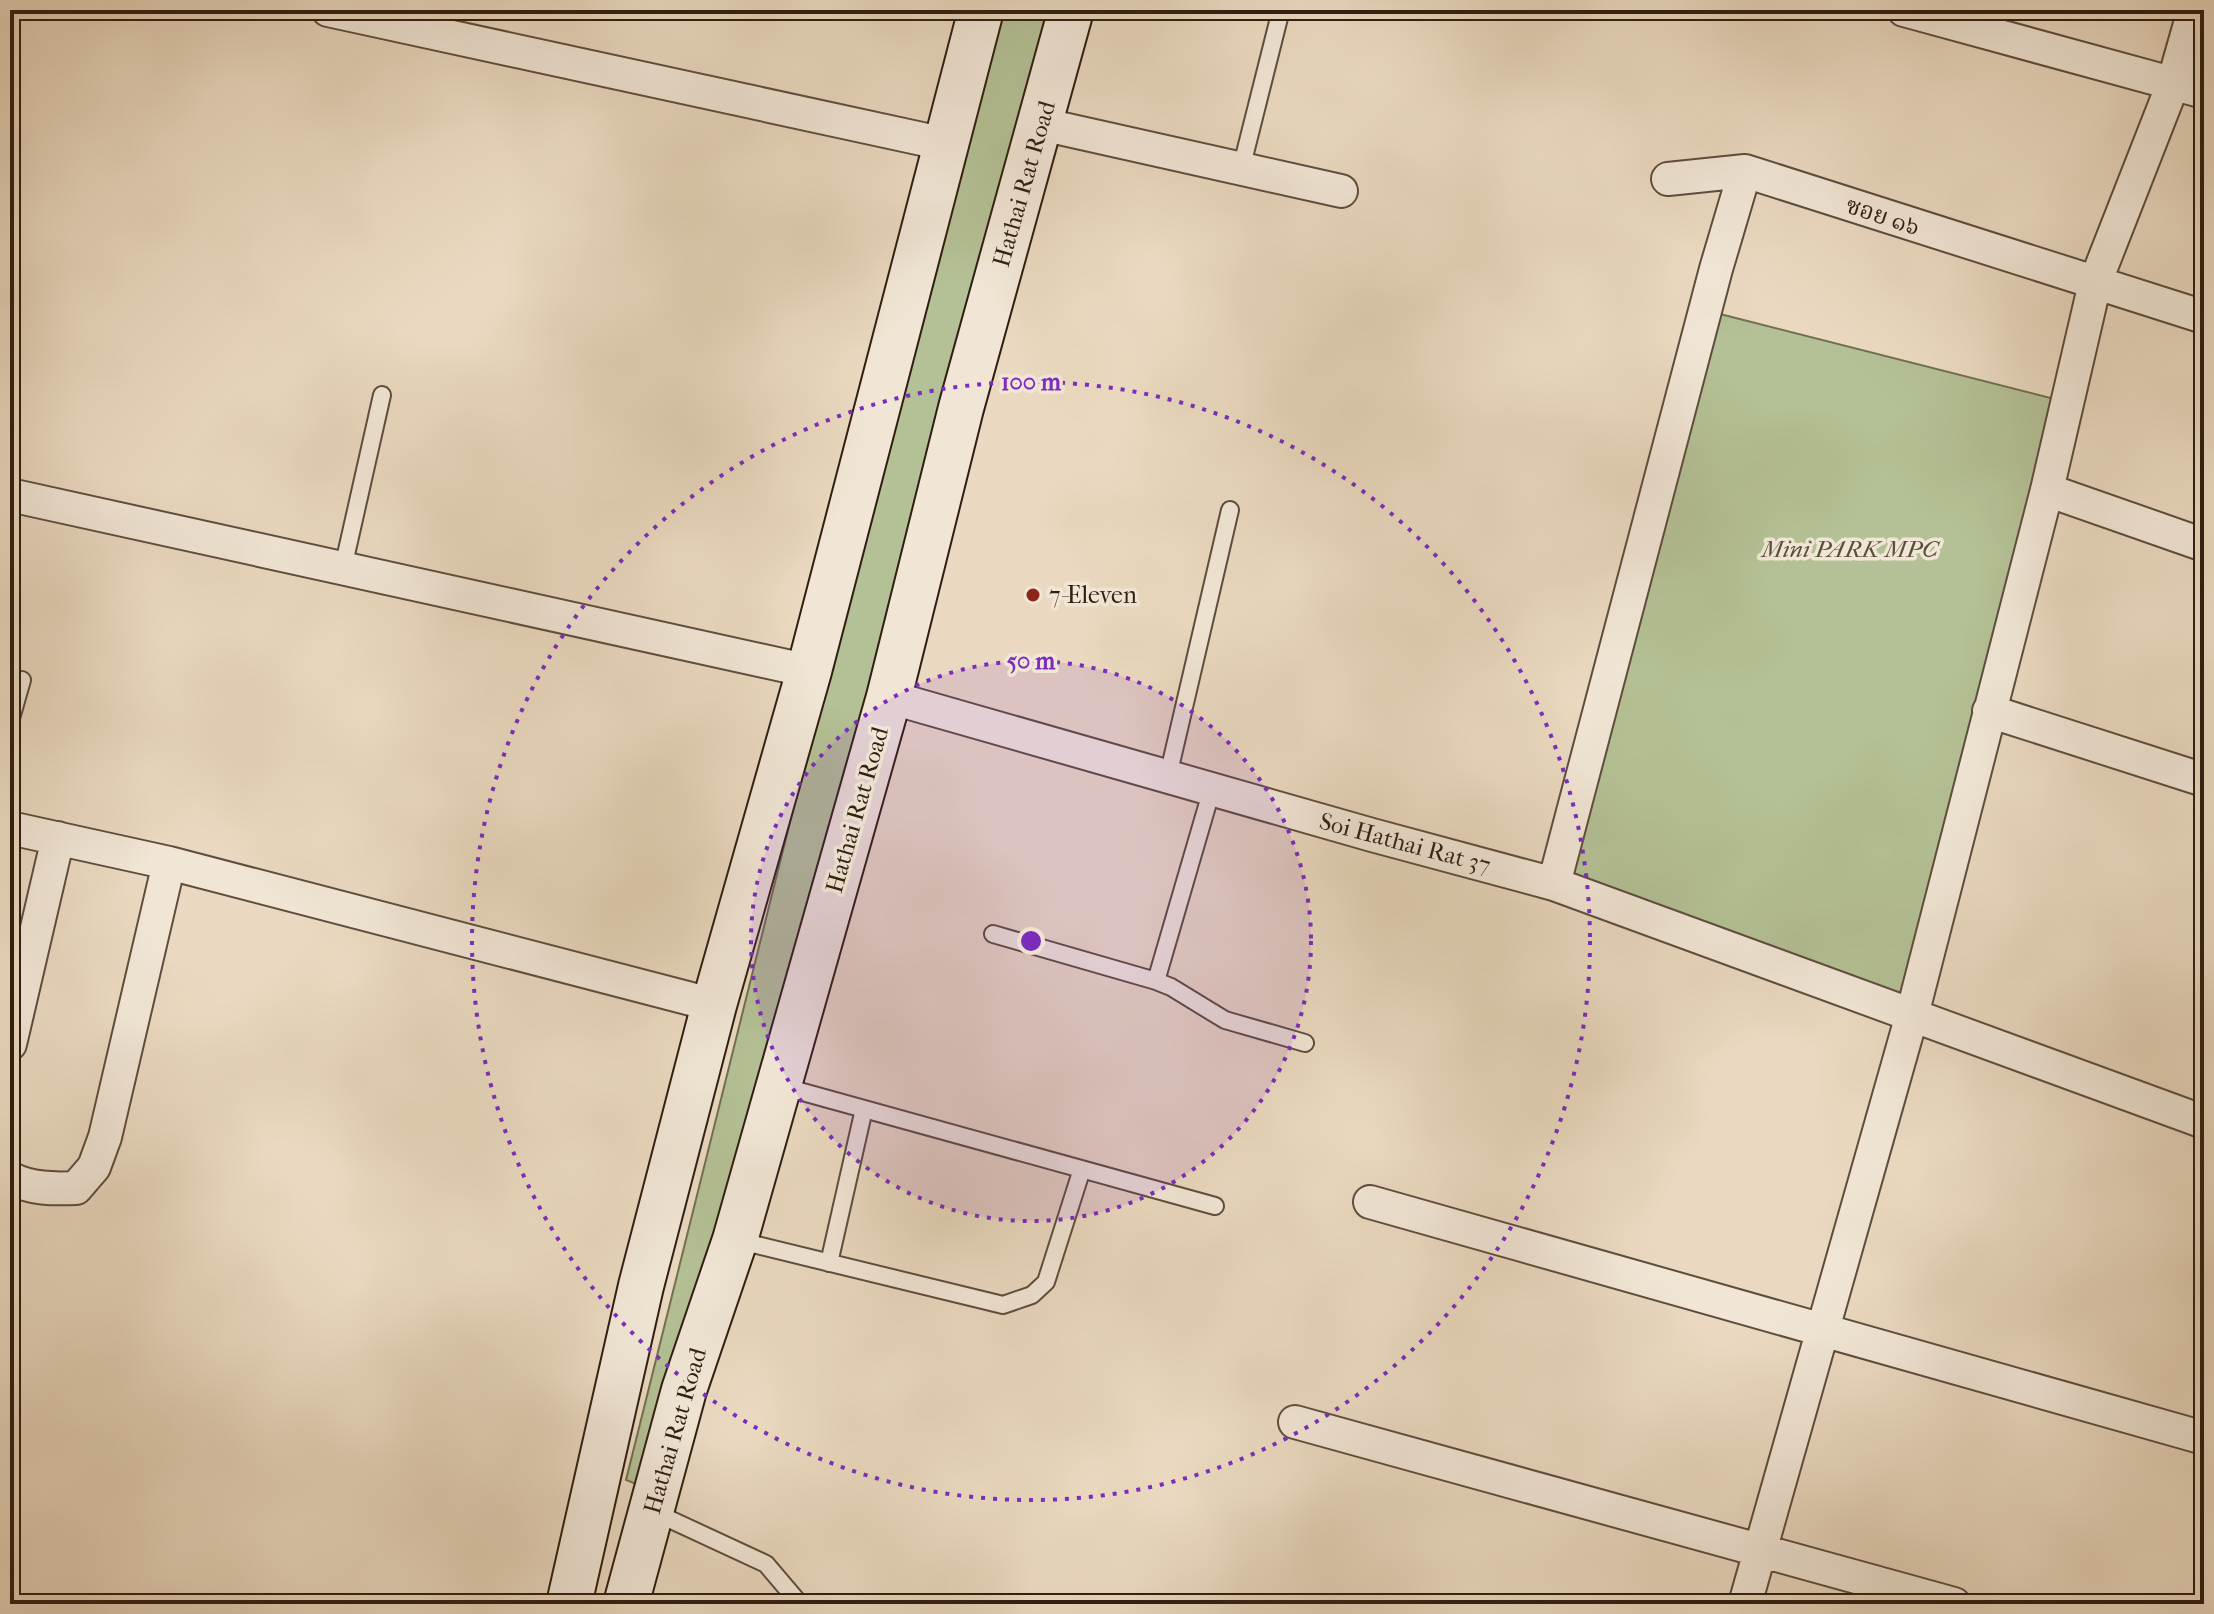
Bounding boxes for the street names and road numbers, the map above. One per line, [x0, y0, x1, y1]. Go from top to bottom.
street label: Hathai Rat Road [987, 97, 1061, 270]
street label: ซอย ๑๖ [1842, 191, 1924, 241]
street label: Hathai Rat Road [820, 723, 894, 896]
street label: Soi Hathai Rat 37 [1316, 807, 1494, 879]
street label: Hathai Rat Road [638, 1344, 712, 1517]

